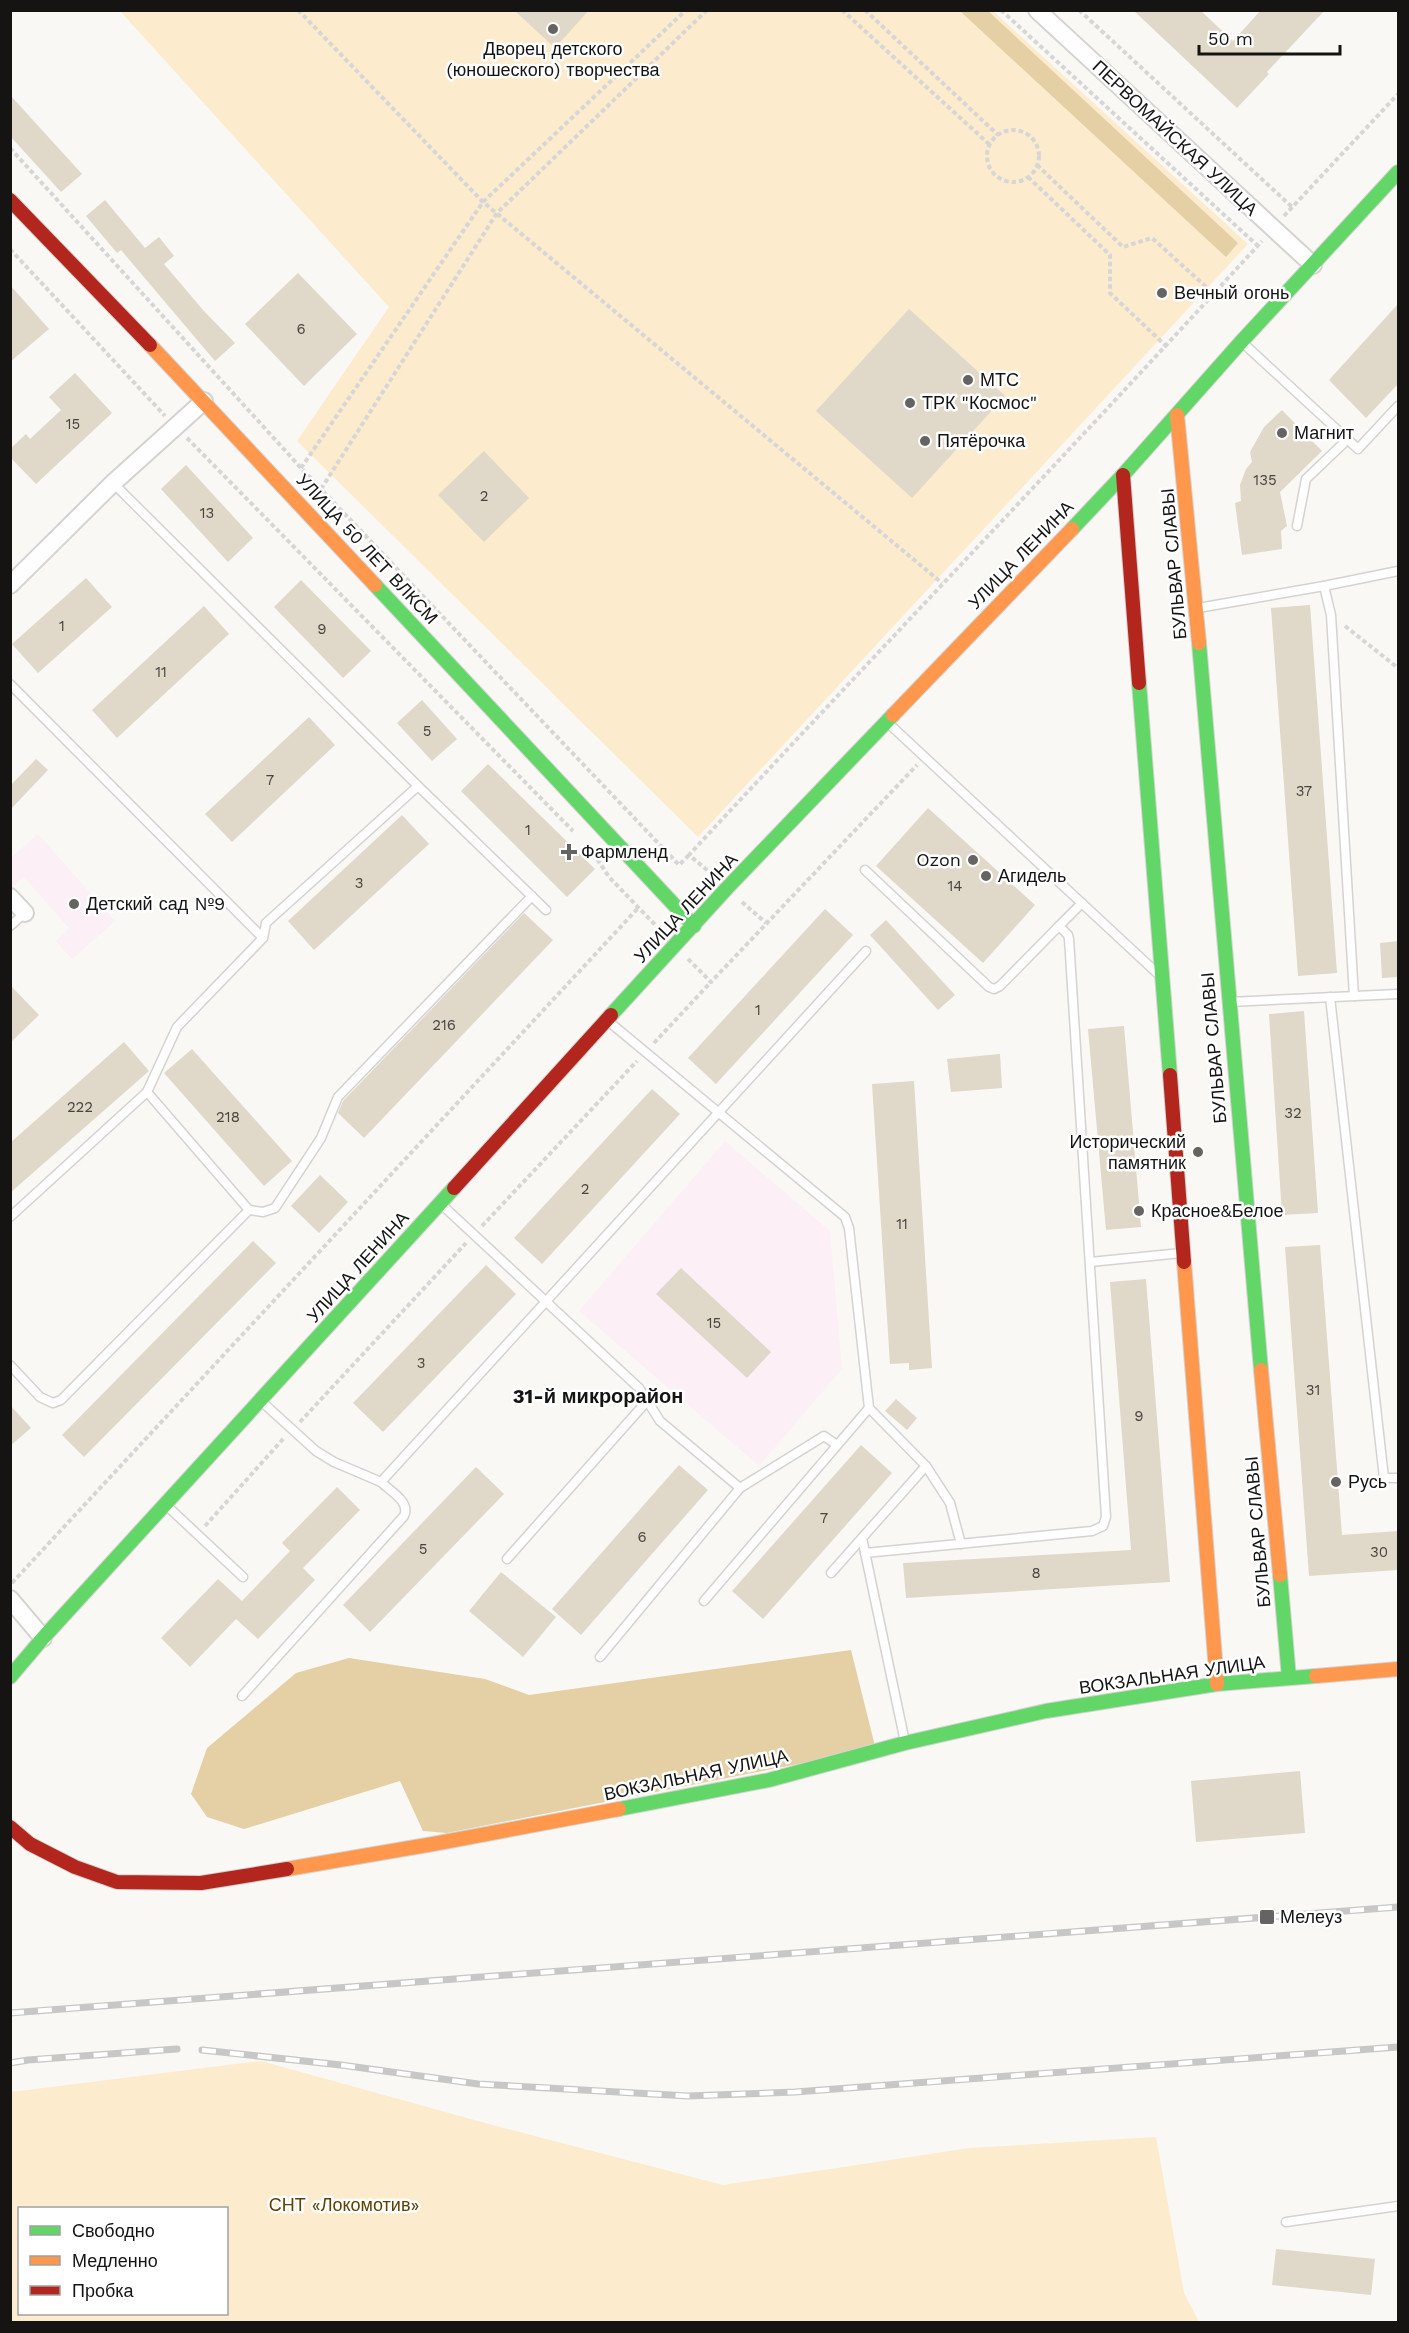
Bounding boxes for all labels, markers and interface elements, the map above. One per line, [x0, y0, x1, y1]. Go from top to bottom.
scale bar [1199, 18, 1340, 56]
marker: Дворец детского (юношеского) творчества [546, 22, 560, 36]
text: 50 m [1208, 28, 1253, 49]
place label: Дворец детского (юношеского) творчества [446, 38, 661, 80]
street label: ПЕРВОМАЙСКАЯ УЛИЦА [1089, 56, 1262, 220]
place label: Вечный огонь [1174, 282, 1289, 303]
marker: Вечный огонь [1155, 286, 1169, 300]
house number: 6 [296, 320, 306, 338]
place label: МТС [980, 369, 1019, 390]
marker: МТС [961, 373, 975, 387]
place label: ТРК "Космос" [922, 392, 1037, 413]
marker: ТРК "Космос" [903, 396, 917, 410]
house number: 15 [66, 415, 80, 433]
place label: Магнит [1294, 422, 1354, 443]
marker: Магнит [1275, 426, 1289, 440]
place label: Пятёрочка [937, 430, 1026, 451]
marker: Пятёрочка [918, 434, 932, 448]
street label: УЛИЦА 50 ЛЕТ ВЛКСМ [292, 469, 442, 628]
house number: 135 [1253, 471, 1277, 489]
house number: 2 [480, 487, 488, 505]
street label: БУЛЬВАР СЛАВЫ [1156, 488, 1191, 640]
street label: УЛИЦА ЛЕНИНА [964, 496, 1077, 613]
house number: 13 [200, 504, 214, 522]
house number: 1 [59, 617, 65, 635]
house number: 9 [317, 620, 327, 638]
house number: 11 [155, 663, 167, 681]
house number: 5 [423, 722, 431, 740]
house number: 7 [266, 771, 274, 789]
house number: 37 [1296, 782, 1312, 800]
house number: 1 [525, 821, 531, 839]
place label: Фармленд [581, 841, 669, 862]
marker: Фармленд [562, 845, 576, 859]
street label: УЛИЦА ЛЕНИНА [630, 849, 742, 967]
place label: Ozon [916, 849, 961, 870]
marker: Ozon [966, 853, 980, 867]
place label: Агидель [998, 865, 1066, 886]
marker: Агидель [979, 869, 993, 883]
house number: 3 [355, 874, 363, 892]
house number: 14 [947, 877, 963, 895]
place label: Детский сад №9 [86, 893, 225, 914]
marker: Детский сад №9 [67, 897, 81, 911]
street label: БУЛЬВАР СЛАВЫ [1196, 972, 1231, 1124]
house number: 1 [755, 1001, 761, 1019]
house number: 216 [432, 1016, 456, 1034]
house number: 222 [67, 1098, 93, 1116]
house number: 32 [1284, 1104, 1302, 1122]
house number: 218 [216, 1108, 240, 1126]
place label: Исторический памятник [1070, 1131, 1186, 1173]
marker: Исторический памятник [1191, 1145, 1205, 1159]
house number: 2 [581, 1180, 589, 1198]
place label: Красное&Белое [1151, 1200, 1284, 1221]
marker: Красное&Белое [1132, 1204, 1146, 1218]
street label: УЛИЦА ЛЕНИНА [302, 1207, 413, 1326]
house number: 11 [896, 1215, 908, 1233]
house number: 15 [707, 1314, 721, 1332]
house number: 3 [417, 1354, 425, 1372]
house number: 31 [1306, 1381, 1320, 1399]
district label: 31-й микрорайон [513, 1384, 683, 1408]
house number: 9 [1134, 1407, 1144, 1425]
street label: БУЛЬВАР СЛАВЫ [1240, 1456, 1275, 1608]
place label: Русь [1348, 1471, 1387, 1492]
marker: Русь [1329, 1475, 1343, 1489]
house number: 7 [820, 1509, 828, 1527]
house number: 6 [637, 1528, 647, 1546]
house number: 5 [419, 1540, 427, 1558]
house number: 30 [1370, 1543, 1388, 1561]
house number: 8 [1031, 1564, 1041, 1582]
street label: ВОКЗАЛЬНАЯ УЛИЦА [1078, 1651, 1266, 1698]
street label: ВОКЗАЛЬНАЯ УЛИЦА [602, 1745, 790, 1804]
place label: Мелеуз [1280, 1906, 1342, 1927]
marker: Мелеуз [1258, 1908, 1276, 1926]
park label: СНТ «Локомотив» [269, 2194, 419, 2215]
legend [18, 2207, 228, 2315]
text: Свободно [72, 2220, 155, 2241]
text: Медленно [72, 2250, 158, 2271]
text: Пробка [72, 2280, 135, 2301]

